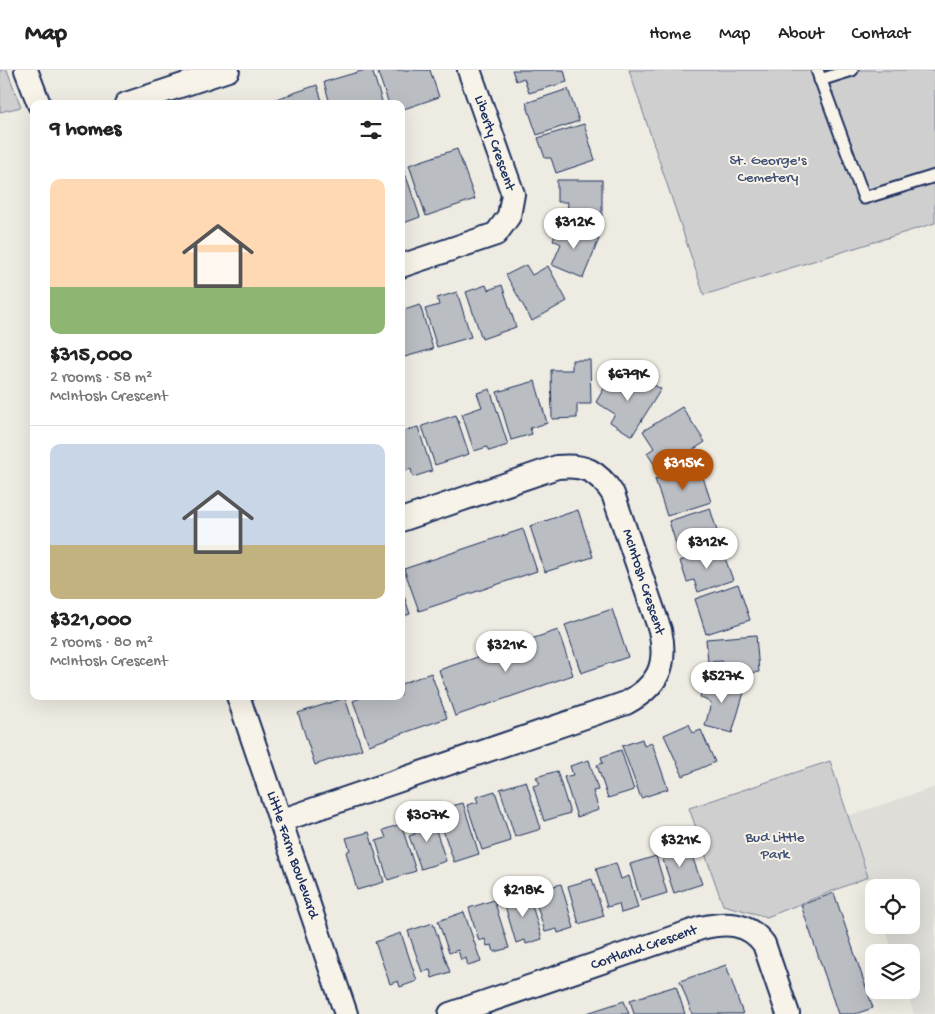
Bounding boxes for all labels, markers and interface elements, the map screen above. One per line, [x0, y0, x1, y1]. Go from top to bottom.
text: Map [25, 20, 67, 49]
text: Home [649, 24, 691, 45]
text: Map [719, 24, 750, 45]
text: About [778, 24, 824, 45]
text: Contact [852, 24, 910, 45]
street label: Liberty Crescent [469, 93, 519, 195]
icon: filters [357, 116, 385, 144]
text: 9 homes [50, 118, 121, 143]
park label: St. George's Cemetery [729, 152, 807, 187]
pin: $312K [539, 208, 609, 250]
icon: home [173, 211, 263, 301]
text: $312K [555, 214, 593, 233]
text: $315,000 [50, 344, 132, 369]
pin: $679K [593, 360, 663, 402]
text: $679K [608, 366, 648, 385]
text: 2 rooms · 58 m² [50, 369, 152, 388]
text: McIntosh Crescent [50, 388, 167, 407]
pin: $315K [648, 448, 718, 491]
text: $315K [663, 455, 703, 474]
icon: home [173, 477, 263, 567]
street label: McIntosh Crescent [617, 527, 669, 639]
pin: $312K [672, 528, 742, 570]
text: $312K [688, 534, 726, 553]
text: $321,000 [50, 609, 131, 634]
pin: $321K [471, 630, 541, 673]
text: 2 rooms · 80 m² [50, 634, 153, 653]
text: $321K [487, 637, 525, 656]
text: McIntosh Crescent [50, 653, 167, 672]
pin: $527K [687, 662, 757, 704]
text: $527K [702, 668, 742, 687]
street label: Little Farm Boulevard [262, 789, 323, 922]
pin: $307K [392, 800, 462, 843]
text: $307K [406, 807, 448, 826]
pin: $321K [645, 826, 715, 868]
park label: Bud Little Park [744, 829, 805, 864]
text: $321K [661, 832, 699, 851]
pin: $218K [488, 876, 558, 918]
map controls [865, 879, 920, 999]
button: locate [865, 879, 920, 934]
text: $218K [503, 882, 543, 901]
street label: Cortland Crescent [588, 921, 701, 975]
button: layers [865, 944, 920, 999]

